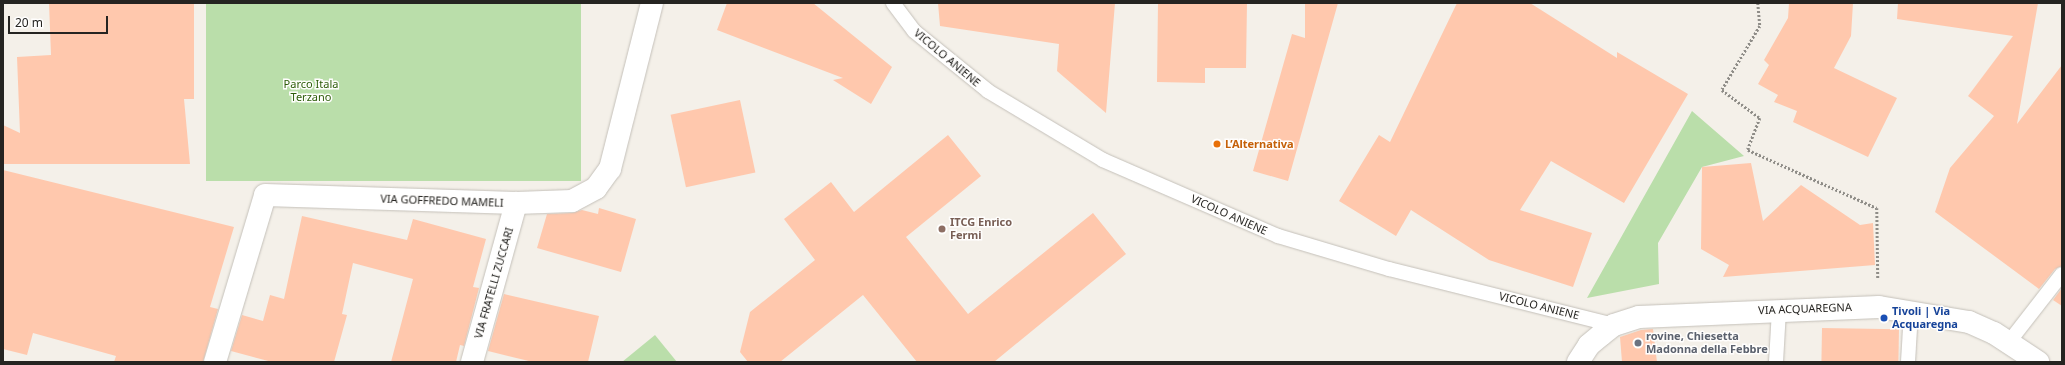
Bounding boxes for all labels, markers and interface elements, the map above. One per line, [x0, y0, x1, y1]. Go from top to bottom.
scale bar [10, 8, 110, 34]
text: 20 m [15, 14, 43, 31]
street label: VICOLO ANIENE [911, 26, 983, 90]
park label: Parco Itala Terzano [284, 78, 338, 104]
place label: L’Alternativa [1225, 137, 1294, 151]
marker: L’Alternativa [1212, 139, 1222, 149]
street label: VIA GOFFREDO MAMELI [380, 192, 504, 210]
street label: VICOLO ANIENE [1189, 192, 1269, 238]
place label: ITCG Enrico Fermi [950, 216, 1012, 242]
marker: ITCG Enrico Fermi [937, 224, 947, 234]
street label: VIA FRATELLI ZUCCARI [472, 226, 516, 340]
street label: VICOLO ANIENE [1497, 290, 1581, 322]
street label: VIA ACQUAREGNA [1758, 301, 1852, 317]
place label: Tivoli | Via Acquaregna [1892, 305, 1958, 331]
marker: Tivoli | Via Acquaregna [1879, 313, 1889, 323]
place label: rovine, Chiesetta Madonna della Febbre [1646, 330, 1768, 356]
marker: rovine, Chiesetta Madonna della Febbre [1633, 338, 1643, 348]

